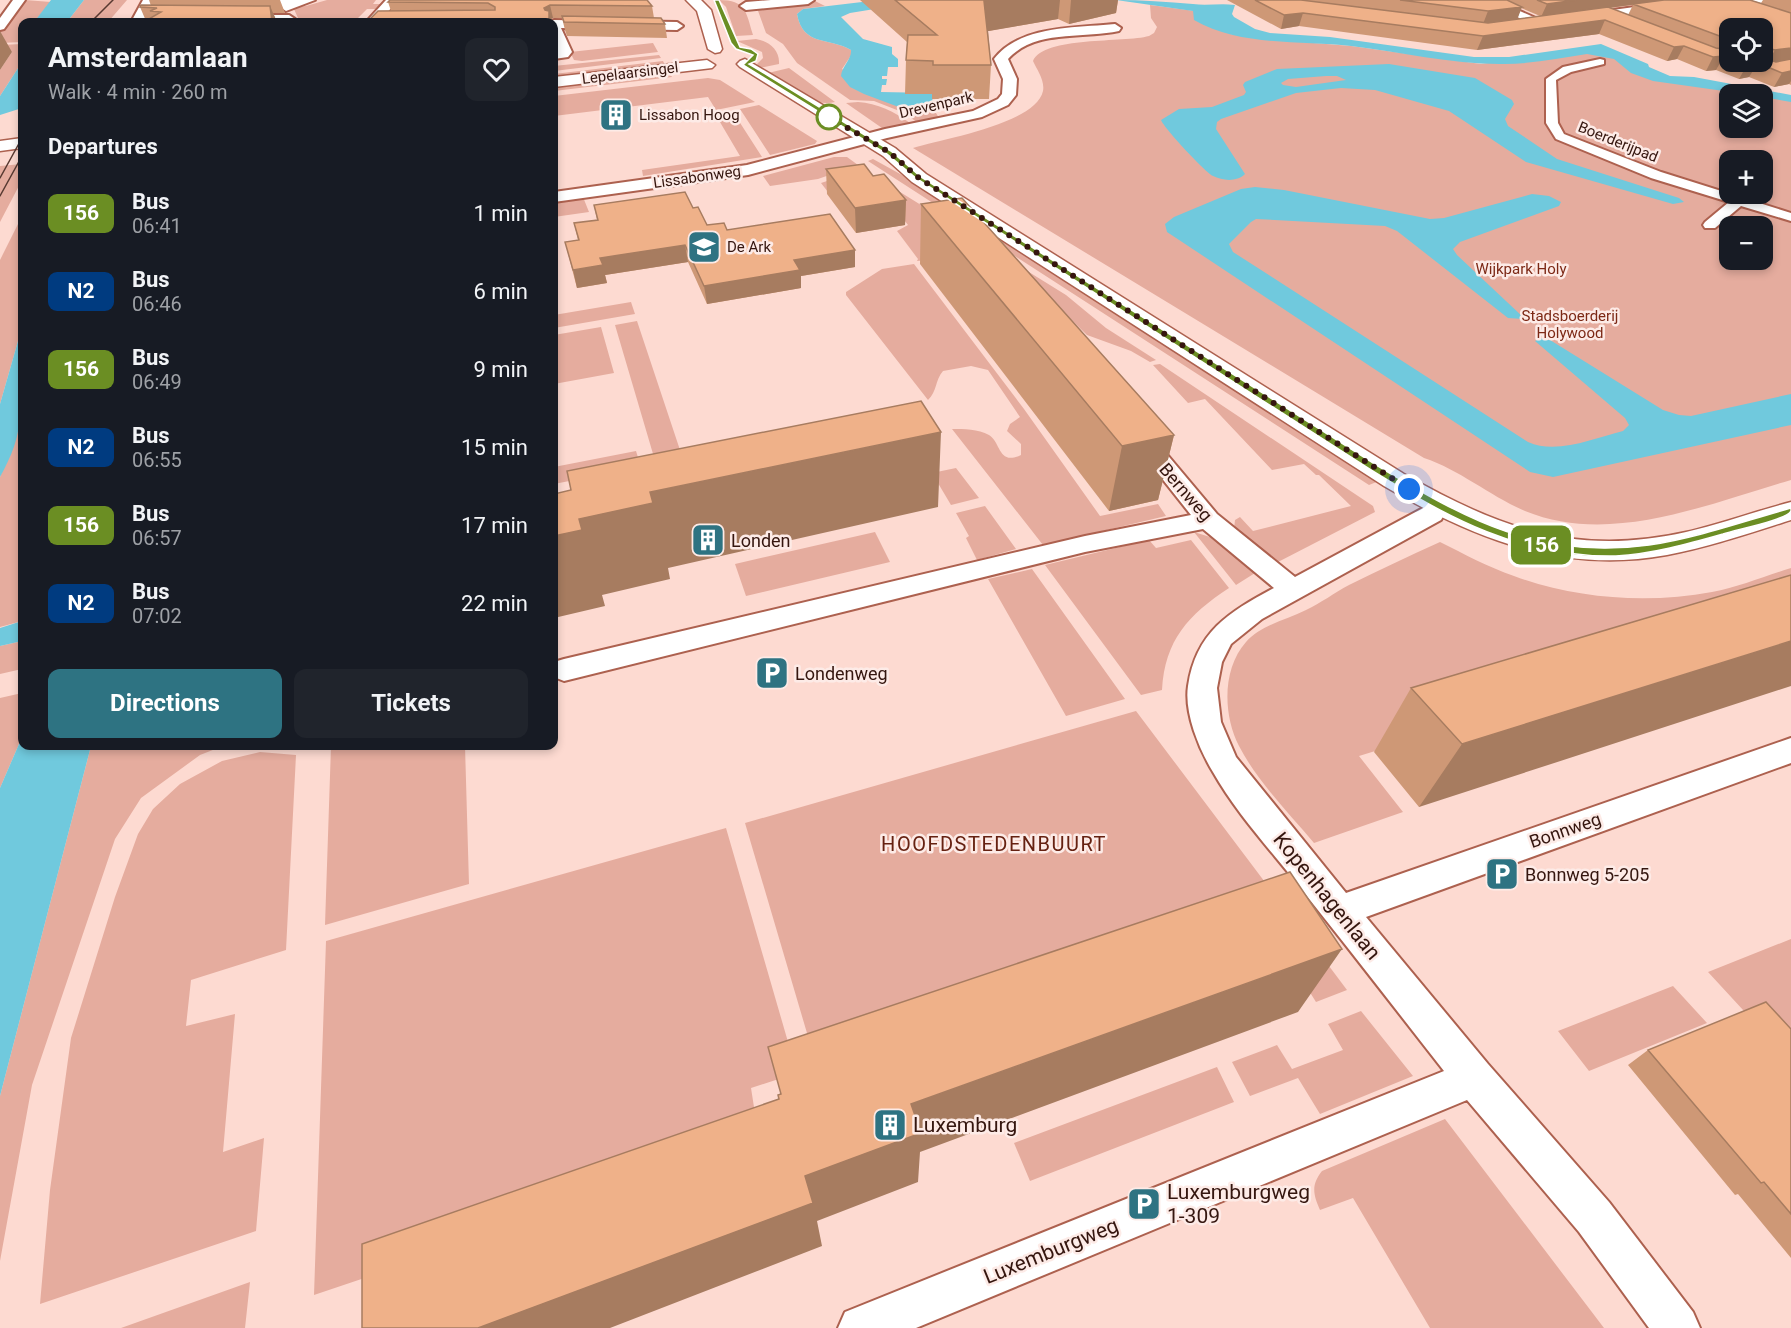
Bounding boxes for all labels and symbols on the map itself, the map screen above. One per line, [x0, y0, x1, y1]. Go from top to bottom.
street label: Lepelaarsingel [581, 58, 679, 88]
street label: Drevenpark [897, 88, 975, 122]
building icon: Lissabon Hoog [598, 97, 634, 133]
unlabelled marker [816, 104, 842, 130]
place label: Lissabon Hoog [639, 106, 740, 124]
street label: Boerderijpad [1575, 118, 1661, 166]
street label: Lissabonweg [652, 162, 742, 192]
school or university icon: De Ark [686, 229, 722, 265]
place label: De Ark [727, 238, 771, 256]
park label: Wijkpark Holy [1475, 260, 1567, 278]
park label: Stadsboerderij Holywood [1522, 307, 1618, 342]
street label: Bernweg [1155, 459, 1217, 525]
your location [1394, 474, 1424, 504]
building icon: Londen [690, 522, 726, 558]
line badge: 156 [1506, 526, 1576, 564]
place label: Londen [731, 530, 791, 551]
parking icon: Londenweg [754, 655, 790, 691]
place label: Londenweg [795, 663, 888, 684]
street label: Bonnweg [1526, 808, 1604, 852]
street label: Kopenhagenlaan [1268, 828, 1386, 964]
district label: HOOFDSTEDENBUURT [881, 832, 1107, 856]
parking icon: Bonnweg 5-205 [1484, 856, 1520, 892]
place label: Bonnweg 5-205 [1525, 864, 1649, 885]
building icon: Luxemburg [872, 1107, 908, 1143]
place label: Luxemburg [913, 1113, 1017, 1137]
place label: Luxemburgweg 1-309 [1167, 1180, 1310, 1228]
parking icon: Luxemburgweg 1-309 [1126, 1186, 1162, 1222]
street label: Luxemburgweg [980, 1213, 1122, 1289]

